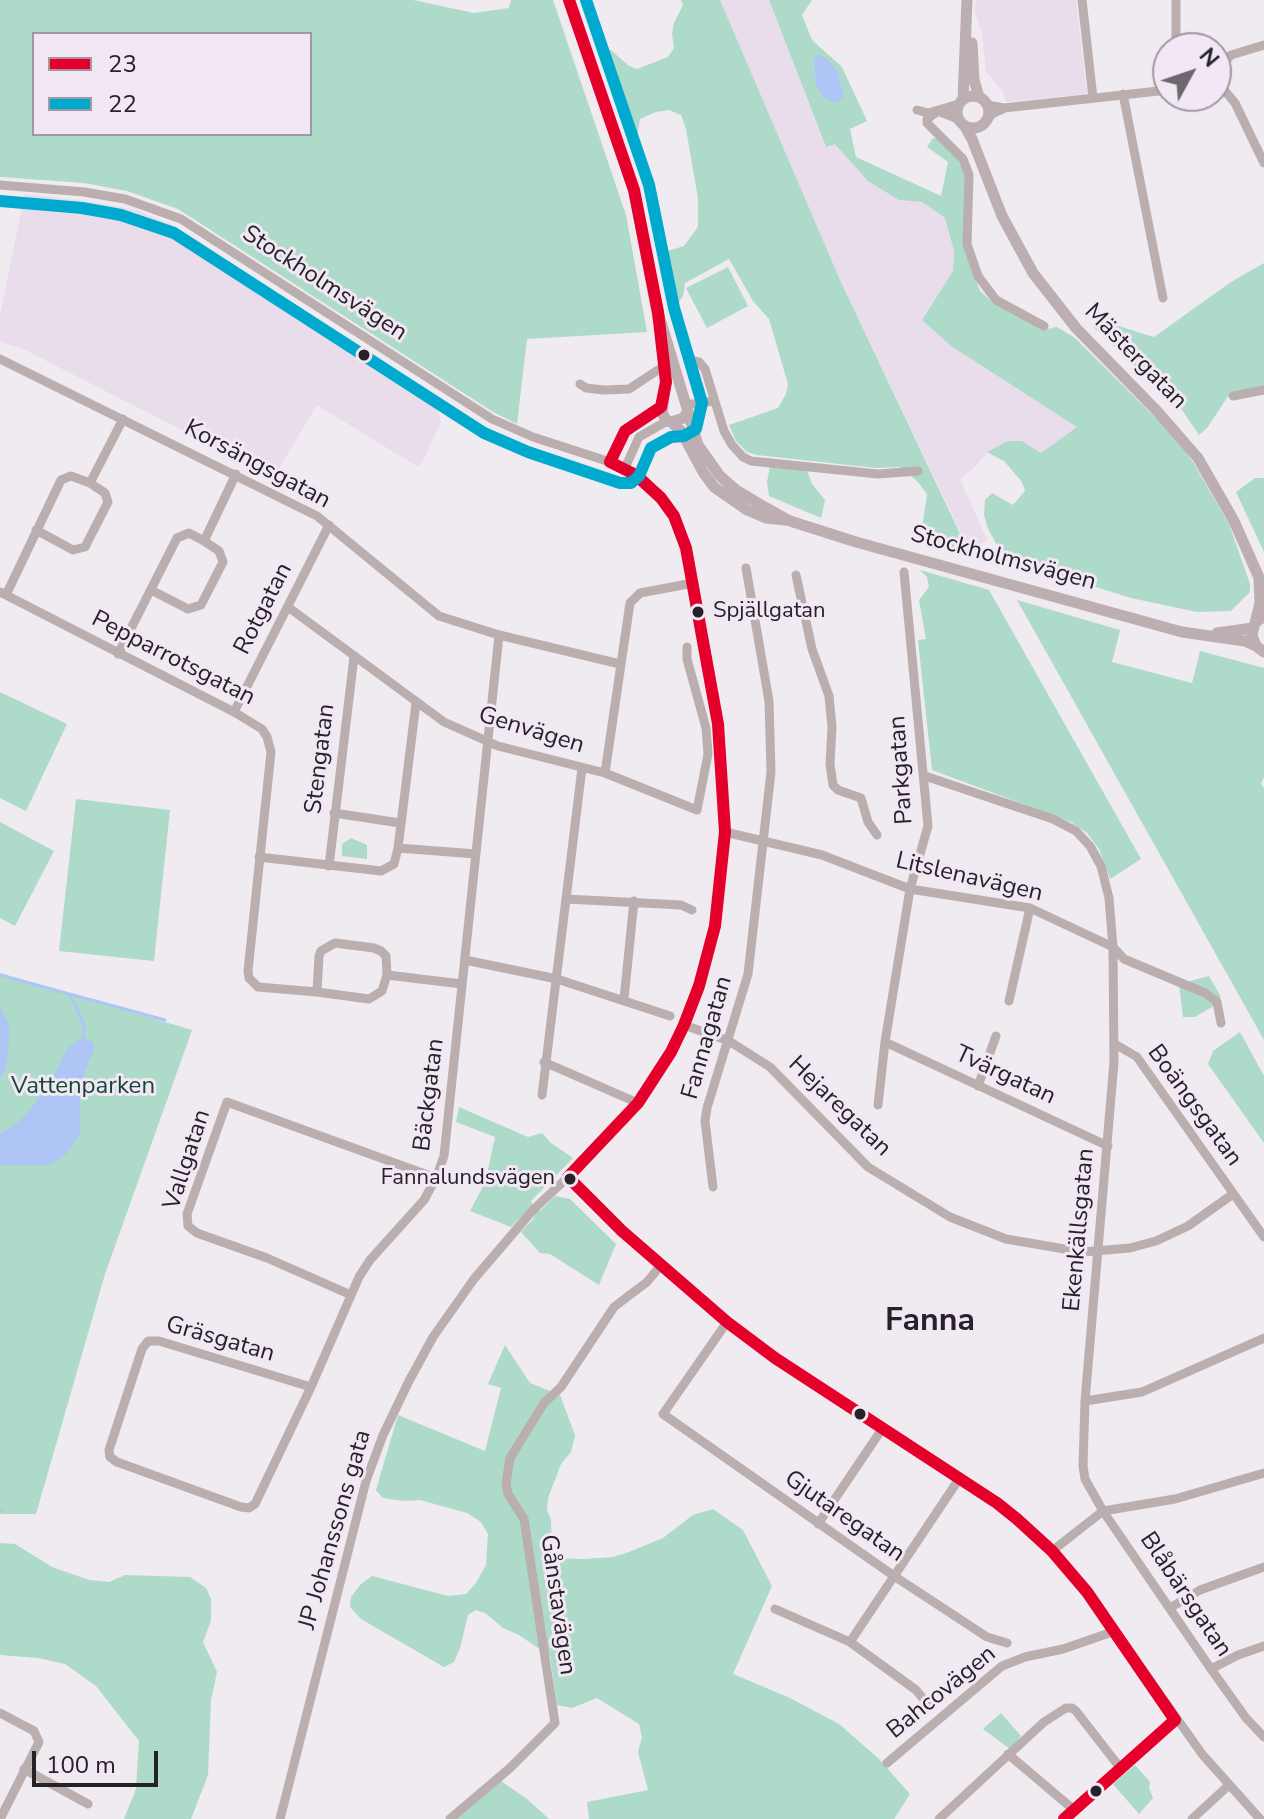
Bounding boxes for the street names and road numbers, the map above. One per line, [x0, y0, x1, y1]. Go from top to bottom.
street label: Stockholmsvägen [236, 220, 412, 348]
street label: Mästergatan [1078, 298, 1192, 416]
street label: Korsängsgatan [179, 414, 335, 516]
street label: Stockholmsvägen [907, 520, 1099, 598]
street label: Rotgatan [229, 558, 299, 660]
street label: Pepparrotsgatan [86, 605, 260, 713]
street label: Genvägen [475, 701, 587, 761]
street label: Stengatan [300, 702, 342, 816]
street label: Parkgatan [884, 715, 920, 825]
street label: Litslenavägen [893, 847, 1045, 909]
street label: Fannagatan [677, 973, 739, 1103]
street label: Bäckgatan [409, 1037, 451, 1153]
street label: Tvärgatan [950, 1040, 1060, 1112]
street label: Boängsgatan [1140, 1040, 1248, 1172]
street label: Hejaregatan [781, 1051, 897, 1163]
street label: Vallgatan [158, 1106, 218, 1214]
street label: Ekenkällsgatan [1059, 1147, 1101, 1313]
street label: Gräsgatan [162, 1311, 278, 1369]
street label: JP Johanssons gata [294, 1427, 378, 1633]
street label: Gjutaregatan [778, 1465, 910, 1569]
street label: Blåbärsgatan [1133, 1527, 1237, 1663]
street label: Gånstavägen [533, 1533, 581, 1677]
street label: Bahcovägen [882, 1640, 1002, 1746]

